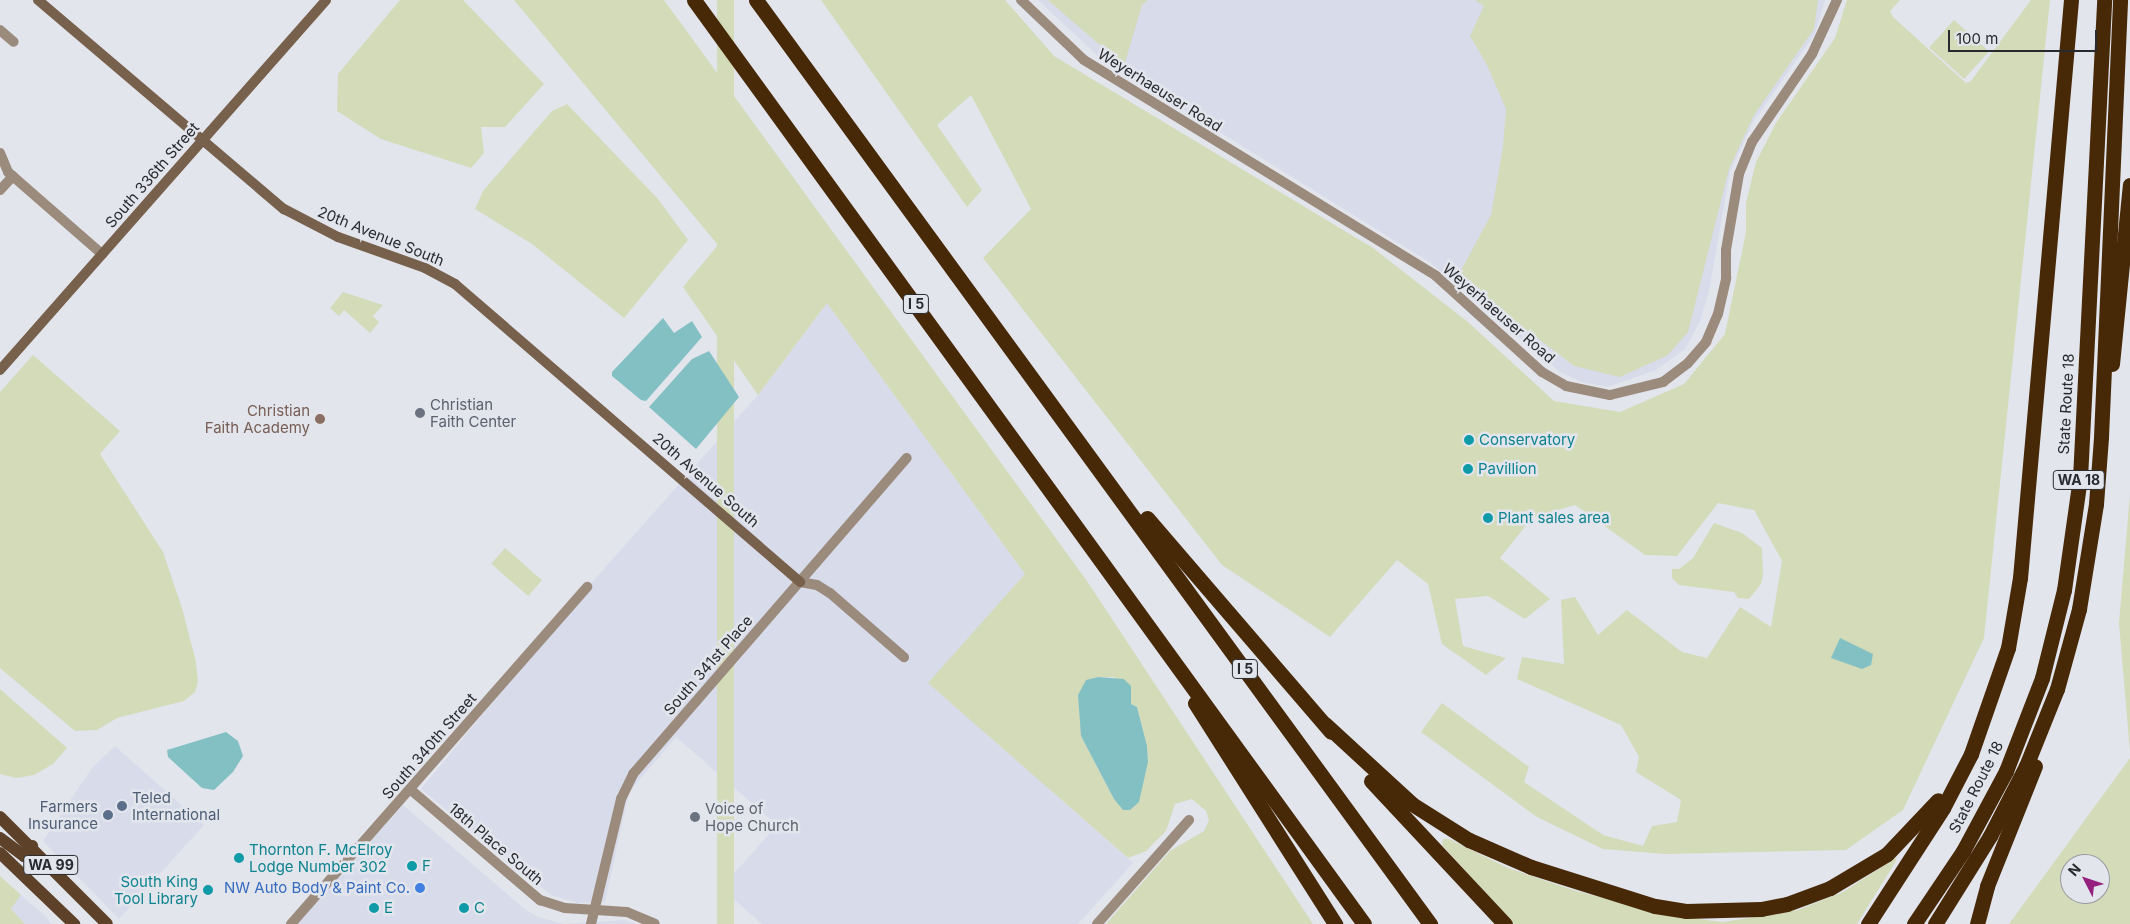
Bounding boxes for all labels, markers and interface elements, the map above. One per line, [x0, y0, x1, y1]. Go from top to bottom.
scale bar [1950, 20, 2099, 52]
text: 100 m [1956, 29, 1998, 48]
street label: Weyerhaeuser Road [1095, 45, 1225, 135]
street label: South 336th Street [101, 119, 203, 231]
street label: 20th Avenue South [315, 202, 447, 270]
street label: Weyerhaeuser Road [1439, 259, 1559, 367]
road number: I 5 [902, 292, 930, 316]
street label: State Route 18 [2054, 353, 2078, 455]
place label: Christian Faith Center [430, 395, 516, 430]
place label: Christian Faith Academy [205, 401, 310, 436]
marker: Christian Faith Center [414, 407, 426, 419]
marker: Christian Faith Academy [314, 413, 326, 425]
street label: 20th Avenue South [649, 429, 763, 531]
place label: Conservatory [1479, 431, 1575, 449]
marker: Conservatory [1463, 434, 1475, 446]
place label: Pavillion [1478, 460, 1537, 478]
marker: Pavillion [1462, 463, 1474, 475]
road number: WA 18 [2053, 468, 2105, 492]
place label: Plant sales area [1498, 509, 1610, 527]
marker: Plant sales area [1482, 512, 1494, 524]
street label: South 341st Place [660, 611, 756, 719]
road number: I 5 [1231, 658, 1259, 681]
street label: South 340th Street [378, 689, 480, 803]
street label: State Route 18 [1945, 738, 2007, 836]
place label: Teled International [132, 788, 220, 823]
place label: Farmers Insurance [28, 797, 98, 832]
street label: 18th Place South [445, 799, 547, 889]
place label: Voice of Hope Church [705, 799, 799, 834]
marker: Teled International [116, 800, 128, 812]
marker: Farmers Insurance [102, 809, 114, 821]
marker: Voice of Hope Church [689, 811, 701, 823]
place label: Thornton F. McElroy Lodge Number 302 [249, 840, 392, 875]
marker: Thornton F. McElroy Lodge Number 302 [233, 852, 245, 864]
road number: WA 99 [22, 854, 80, 876]
north arrow [2060, 854, 2110, 904]
place label: F [422, 857, 431, 875]
marker: F [406, 860, 418, 872]
text: N [2064, 860, 2084, 879]
place label: South King Tool Library [114, 872, 198, 907]
place label: NW Auto Body & Paint Co. [224, 879, 410, 897]
marker: NW Auto Body & Paint Co. [414, 882, 426, 894]
marker: South King Tool Library [202, 884, 214, 896]
place label: E [384, 899, 393, 917]
place label: C [474, 899, 485, 917]
marker: E [368, 902, 380, 914]
marker: C [458, 902, 470, 914]

